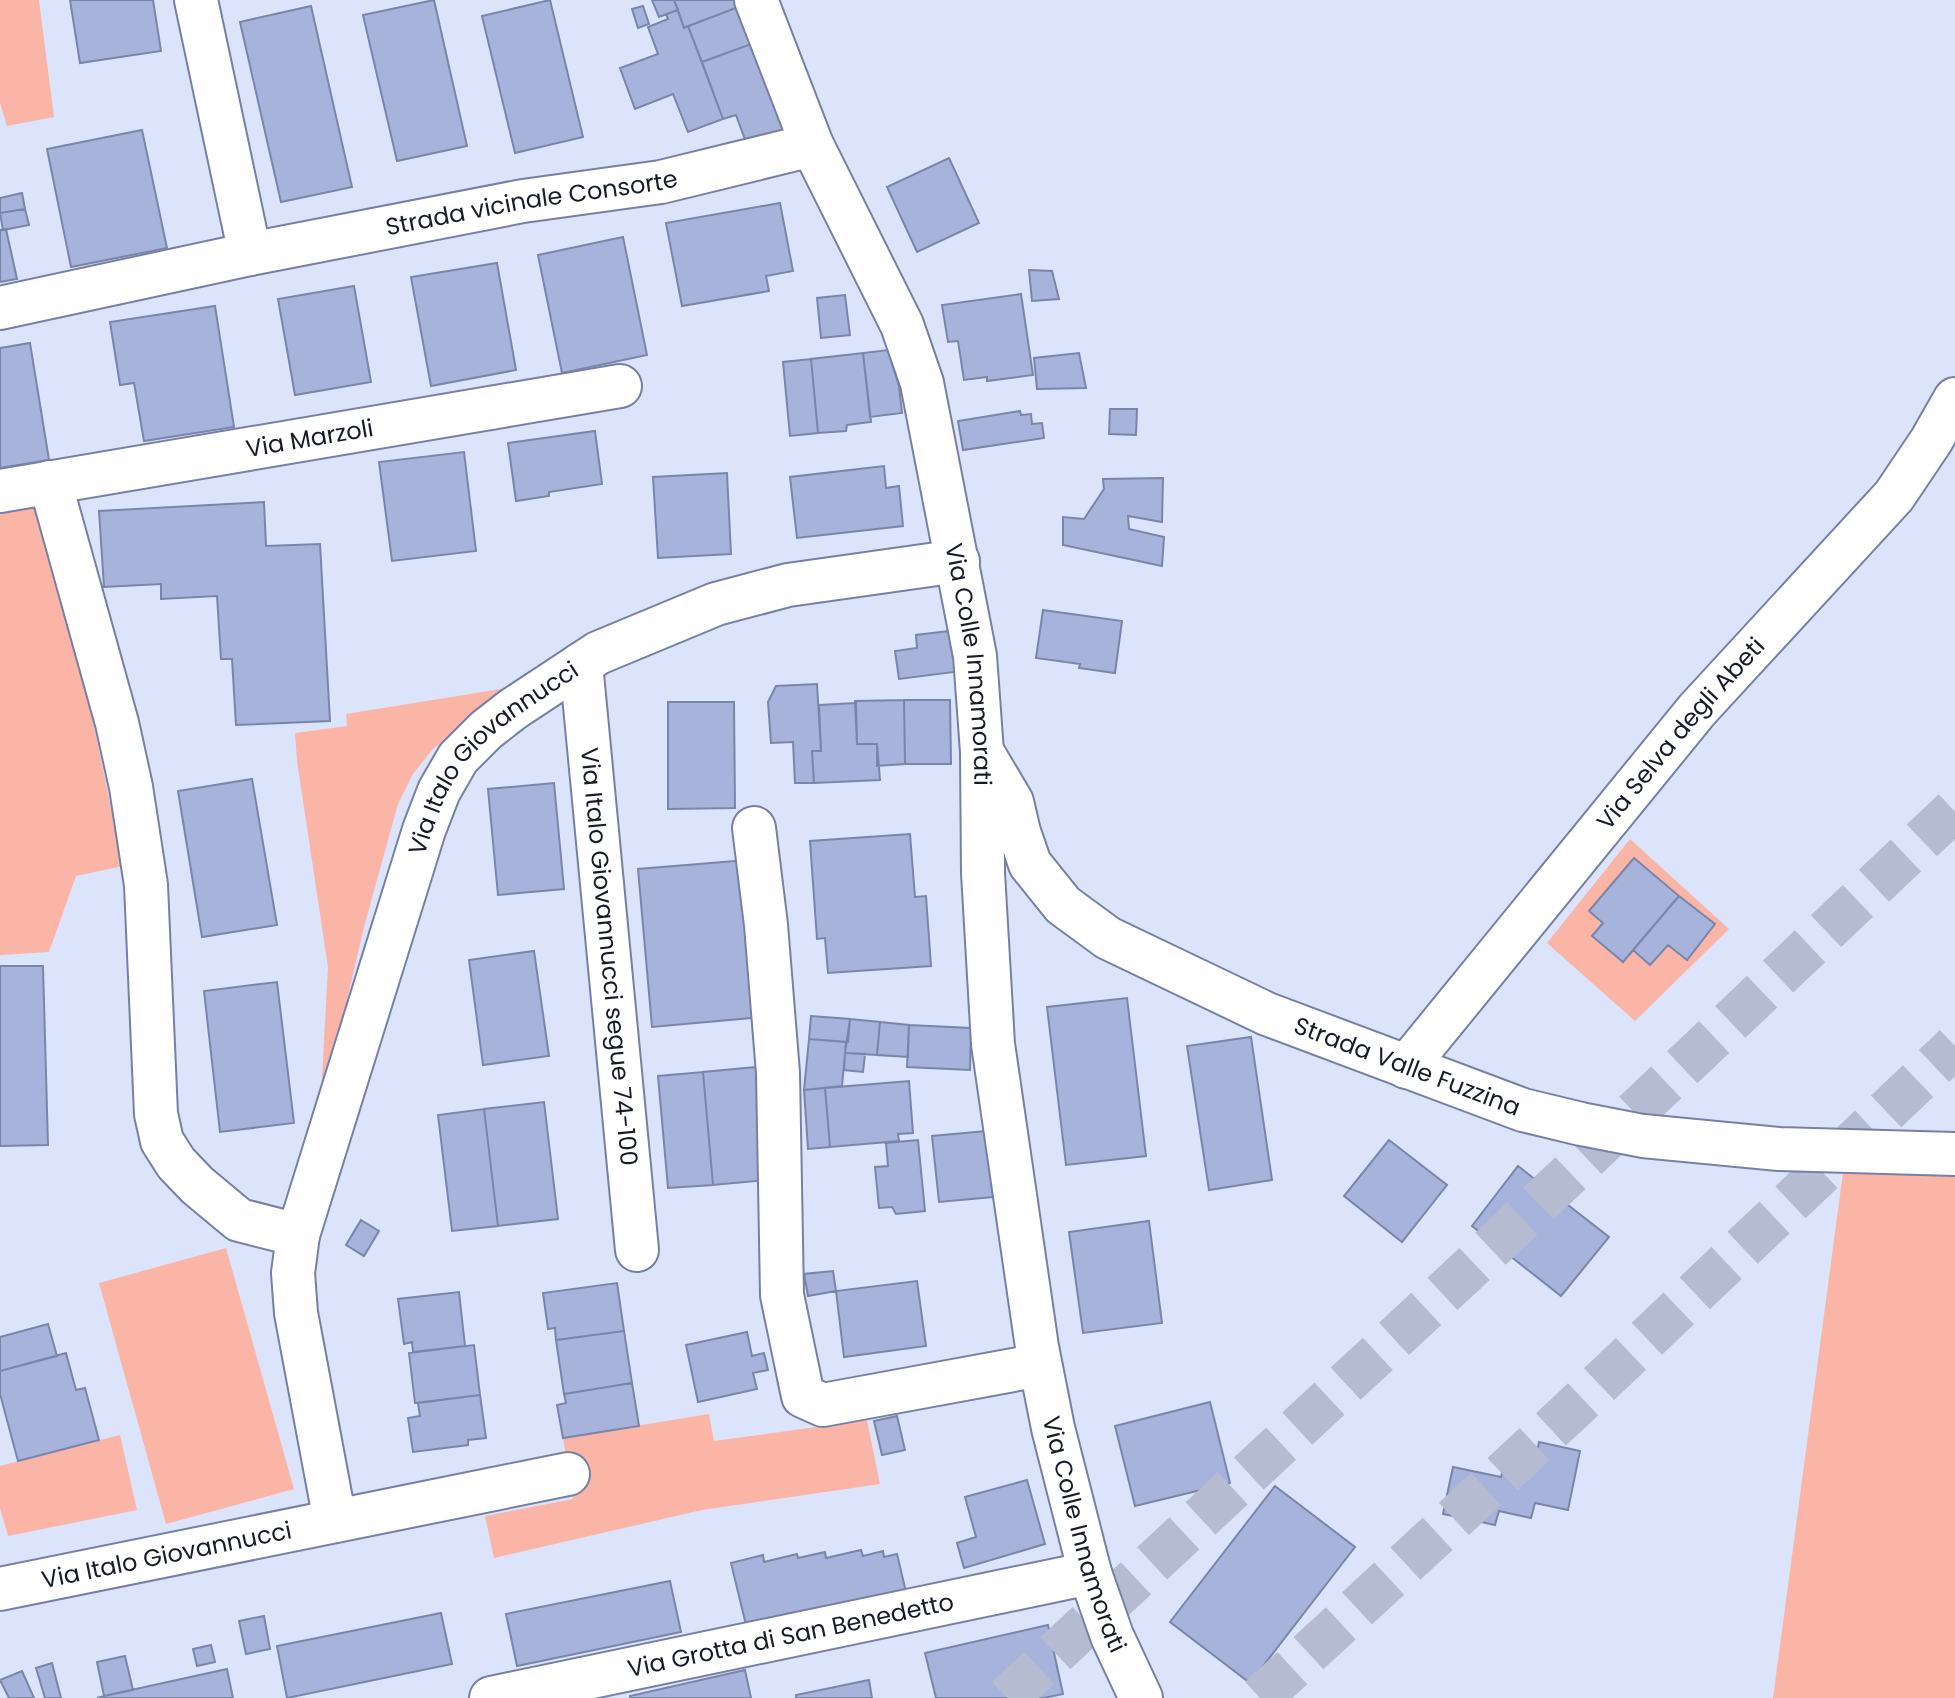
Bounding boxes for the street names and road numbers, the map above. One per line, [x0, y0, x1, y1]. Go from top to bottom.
street label: Strada vicinale Consorte [383, 162, 681, 243]
street label: Via Marzoli [243, 411, 376, 465]
street label: Via Colle Innamorati [937, 540, 999, 786]
street label: Via Selva degli Abeti [1589, 630, 1772, 837]
street label: Via Italo Giovannucci [400, 653, 585, 859]
street label: Via Italo Giovannucci segue 74-100 [573, 746, 646, 1167]
street label: Strada Valle Fuzzina [1290, 1009, 1525, 1124]
street label: Via Colle Innamorati [1035, 1413, 1134, 1658]
street label: Via Italo Giovannucci [39, 1513, 294, 1596]
street label: Via Grotta di San Benedetto [624, 1585, 957, 1685]

